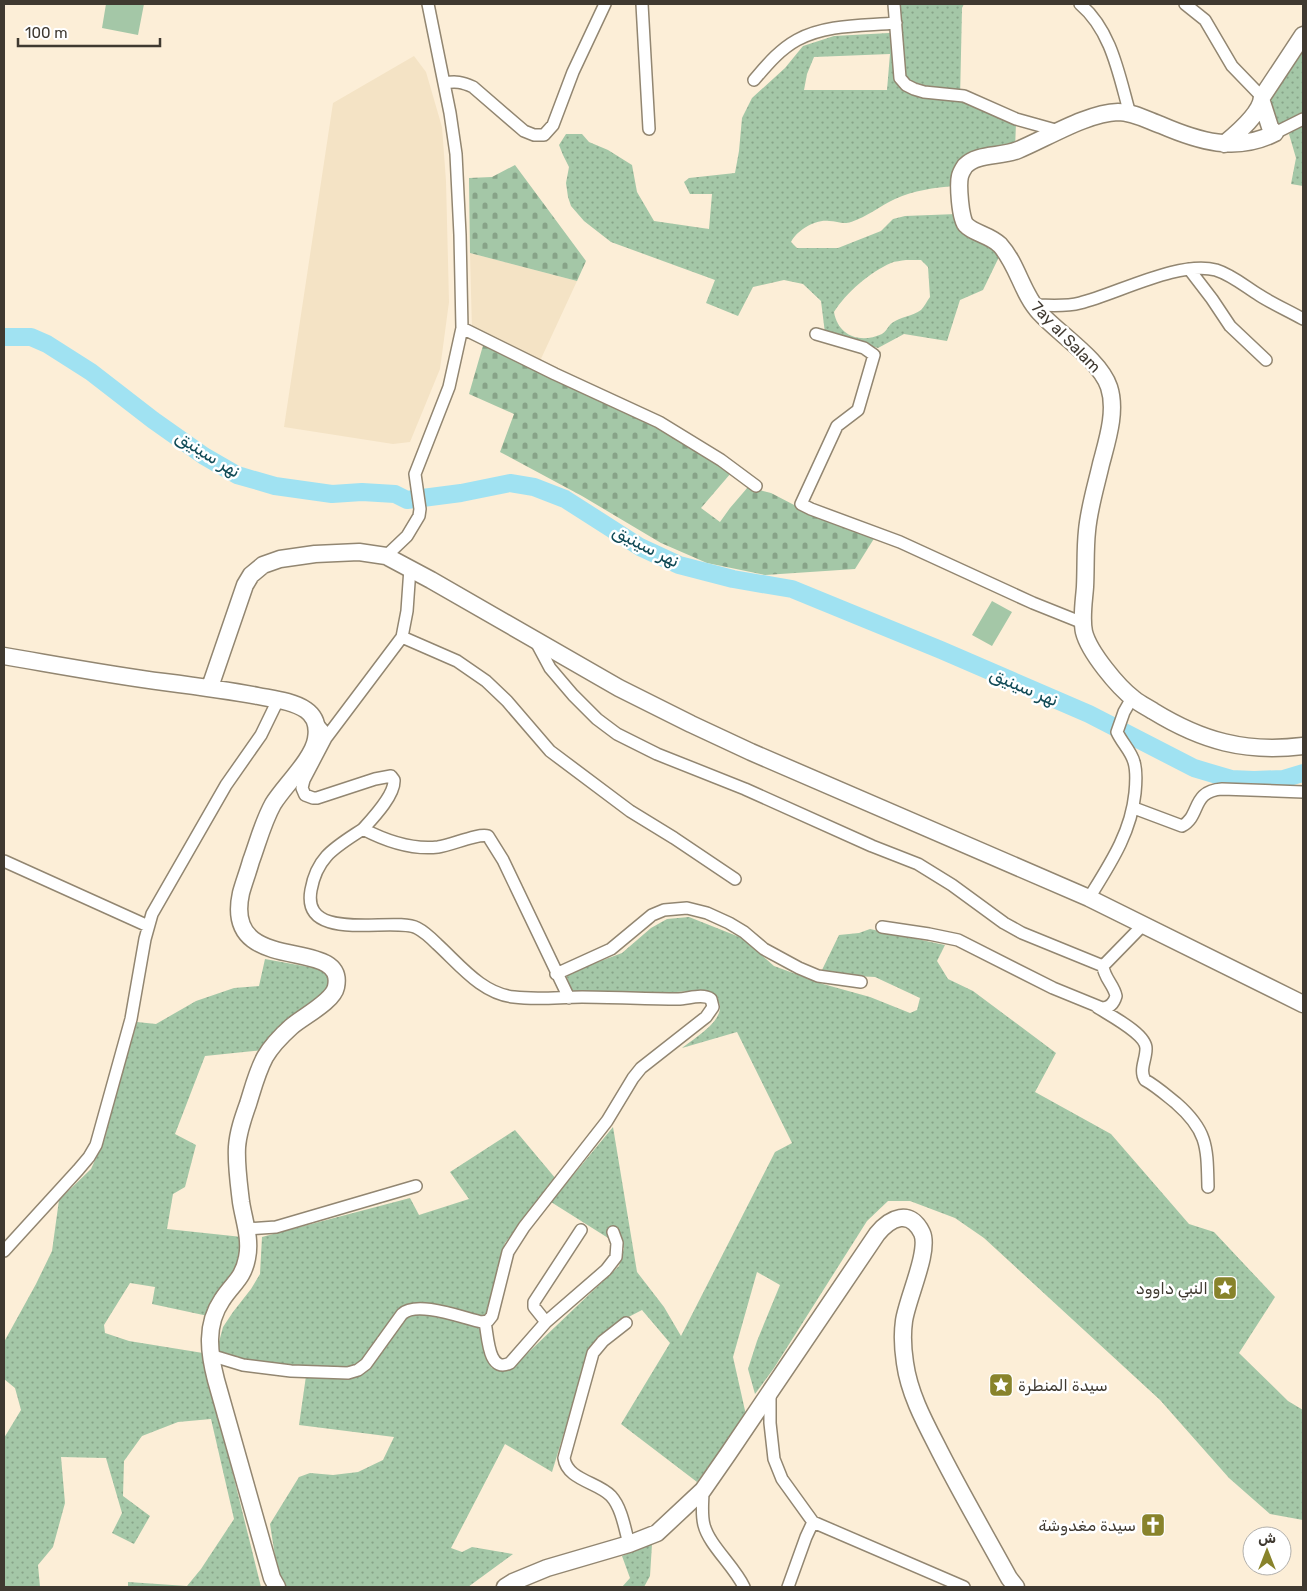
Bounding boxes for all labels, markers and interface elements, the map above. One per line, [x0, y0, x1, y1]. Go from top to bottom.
scale bar [18, 15, 160, 47]
text: 100 m [25, 24, 67, 42]
street label: 7ay al Salam [1027, 297, 1105, 377]
water label: نهر سينيق [171, 425, 245, 483]
water label: نهر سينيق [609, 520, 683, 572]
water label: نهر سينيق [986, 663, 1062, 711]
place icon: النبي داوود [1212, 1275, 1238, 1301]
place label: النبي داوود [1136, 1279, 1208, 1301]
place icon: سيدة المنطرة [988, 1372, 1014, 1398]
place label: سيدة المنطرة [1018, 1376, 1108, 1396]
church icon: سيدة مغدوشة [1140, 1512, 1166, 1538]
place label: سيدة مغدوشة [1039, 1516, 1136, 1536]
north arrow [1242, 1526, 1292, 1576]
text: ش [1258, 1530, 1276, 1547]

